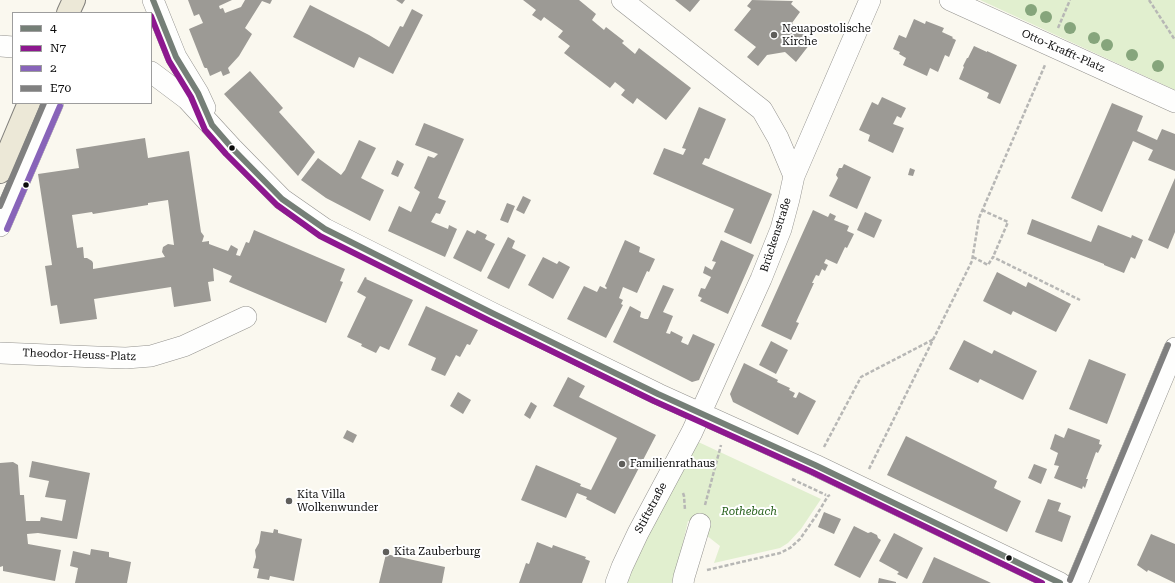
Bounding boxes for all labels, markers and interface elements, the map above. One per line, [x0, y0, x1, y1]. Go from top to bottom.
legend [12, 12, 152, 104]
text: 4 [50, 21, 57, 35]
place label: Neuapostolische Kirche [782, 22, 871, 48]
street label: Otto-Krafft-Platz [1019, 27, 1107, 75]
marker: Neuapostolische Kirche [769, 30, 779, 40]
text: N7 [50, 41, 66, 55]
text: 2 [50, 61, 57, 75]
text: E70 [50, 81, 71, 95]
unlabelled marker [227, 143, 237, 153]
unlabelled marker [21, 180, 31, 190]
street label: Brückenstraße [758, 196, 794, 274]
street label: Theodor-Heuss-Platz [22, 346, 136, 364]
place label: Familienrathaus [630, 457, 715, 471]
marker: Familienrathaus [617, 459, 627, 469]
street label: Stiftstraße [632, 480, 670, 536]
place label: Kita Villa Wolkenwunder [297, 488, 378, 514]
marker: Kita Villa Wolkenwunder [284, 496, 294, 506]
park label: Rothebach [721, 505, 777, 519]
place label: Kita Zauberburg [394, 545, 480, 559]
marker: Kita Zauberburg [381, 547, 391, 557]
unlabelled marker [1004, 553, 1014, 563]

